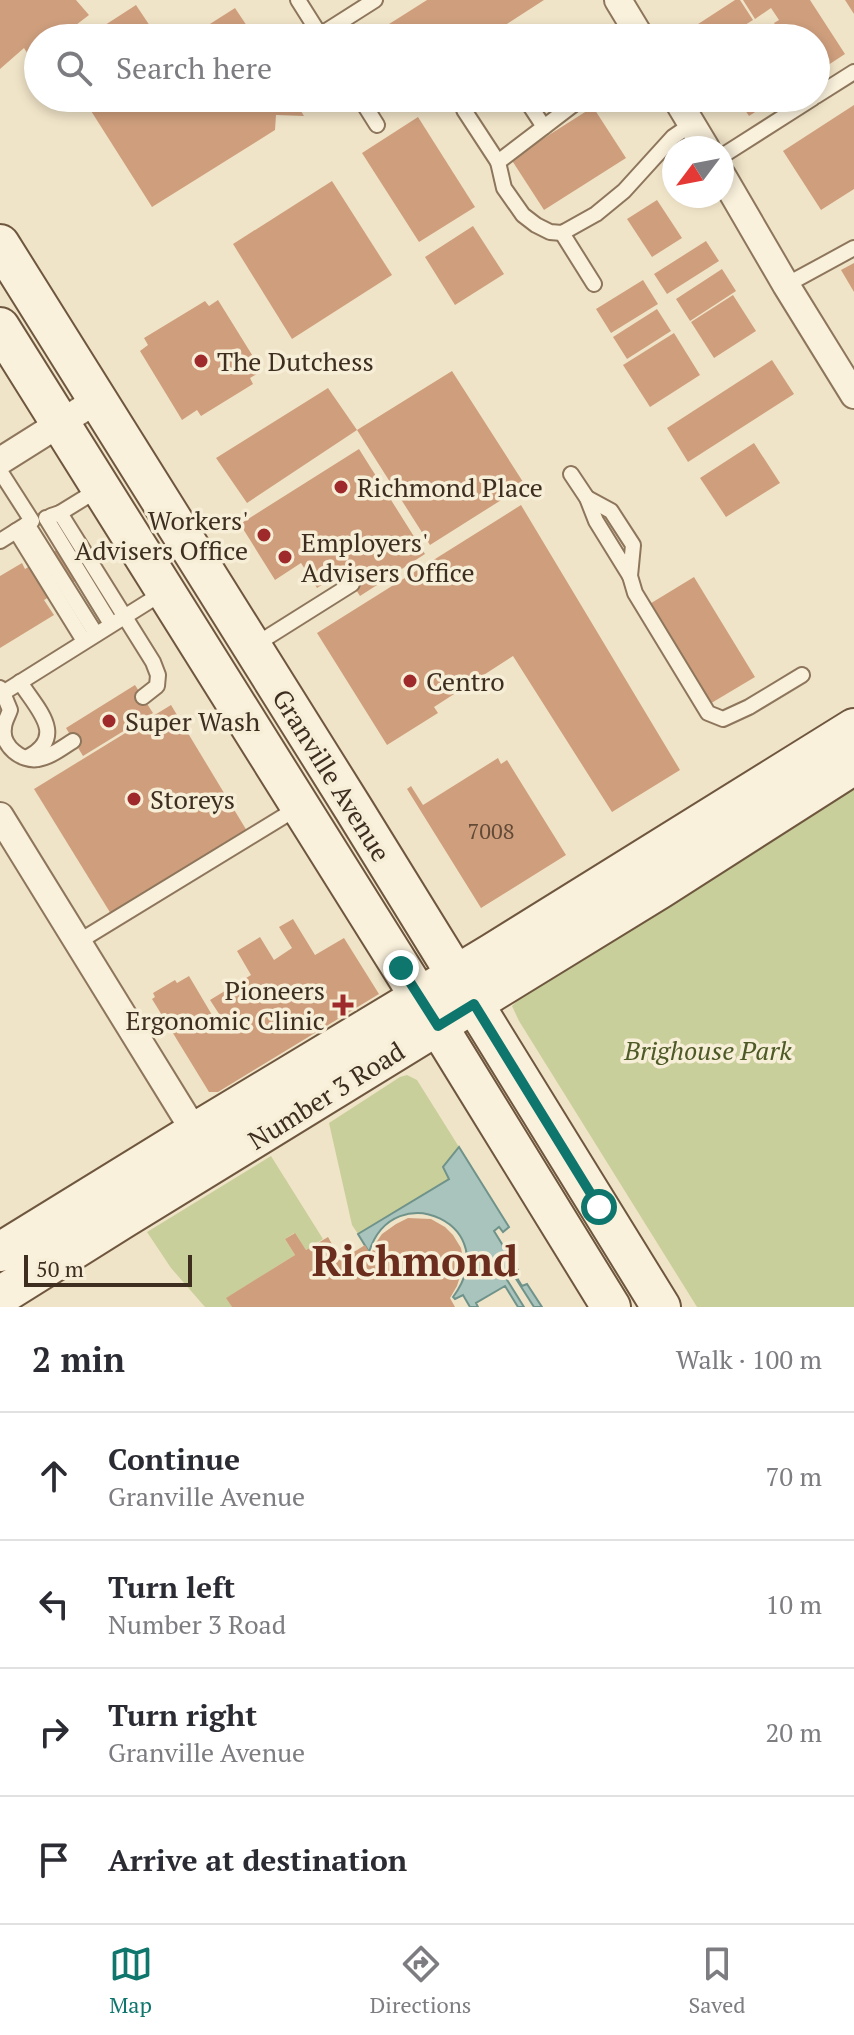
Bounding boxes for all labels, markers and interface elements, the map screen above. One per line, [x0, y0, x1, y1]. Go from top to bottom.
search box [24, 24, 830, 112]
icon: search [52, 46, 96, 90]
text: Search here [116, 48, 272, 88]
north arrow [662, 136, 734, 208]
place label: The Dutchess [217, 344, 374, 378]
marker: The Dutchess [192, 352, 210, 370]
place label: Richmond Place [357, 470, 543, 504]
marker: Richmond Place [332, 478, 350, 496]
place label: Workers' Advisers Office [74, 503, 248, 567]
place label: Employers' Advisers Office [301, 525, 475, 589]
marker: Workers' Advisers Office [255, 526, 273, 544]
marker: Employers' Advisers Office [276, 548, 294, 566]
place label: Centro [426, 664, 505, 698]
marker: Centro [401, 672, 419, 690]
street label: Granville Avenue [265, 682, 399, 868]
place label: Super Wash [125, 704, 260, 738]
marker: Super Wash [100, 712, 118, 730]
place label: Storeys [150, 782, 235, 816]
marker: Storeys [125, 790, 143, 808]
house number: 7008 [468, 816, 514, 845]
route end [383, 950, 419, 986]
place label: Pioneers Ergonomic Clinic [126, 973, 325, 1037]
marker: Pioneers Ergonomic Clinic [332, 994, 354, 1016]
street label: Number 3 Road [241, 1033, 411, 1157]
park label: Brighouse Park [623, 1033, 792, 1067]
route start [581, 1189, 617, 1225]
district label: Richmond [312, 1232, 518, 1288]
scale bar [24, 1251, 192, 1287]
text: 50 m [36, 1254, 84, 1283]
text: 2 min [32, 1337, 125, 1382]
text: Walk · 100 m [676, 1342, 822, 1376]
text: Continue [108, 1439, 240, 1479]
icon: ahead [32, 1454, 76, 1498]
text: 70 m [766, 1459, 822, 1493]
text: Granville Avenue [108, 1479, 305, 1513]
text: Turn left [108, 1567, 235, 1607]
icon: left [32, 1582, 76, 1626]
text: 10 m [766, 1587, 822, 1621]
text: Number 3 Road [108, 1607, 286, 1641]
text: Turn right [108, 1695, 257, 1735]
icon: right [32, 1710, 76, 1754]
text: 20 m [766, 1715, 822, 1749]
text: Granville Avenue [108, 1735, 305, 1769]
icon: arrive [32, 1838, 76, 1882]
text: Arrive at destination [108, 1840, 407, 1880]
tab: Map [109, 1942, 153, 2019]
tab: Directions [370, 1942, 471, 2019]
tab: Saved [688, 1942, 745, 2019]

